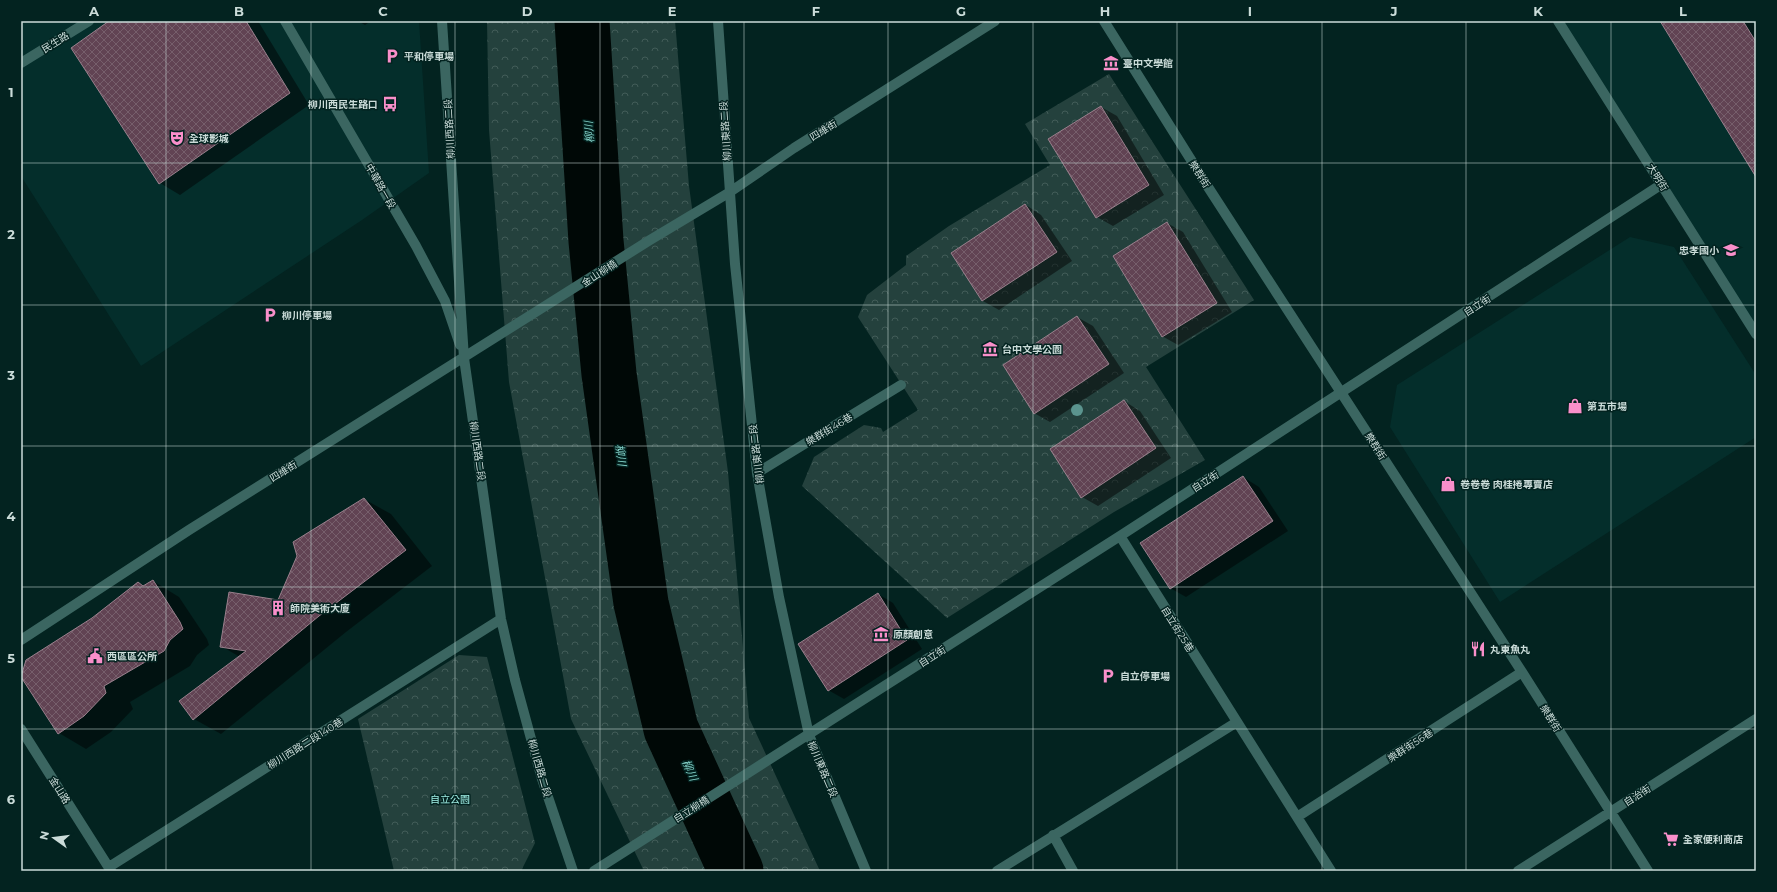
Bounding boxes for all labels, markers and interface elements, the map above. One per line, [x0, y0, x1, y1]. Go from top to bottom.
text: A [88, 3, 100, 19]
text: B [234, 3, 244, 19]
text: C [378, 3, 388, 19]
text: D [522, 3, 533, 19]
text: E [668, 3, 677, 19]
text: F [812, 3, 820, 19]
text: G [956, 3, 966, 19]
text: H [1100, 3, 1110, 19]
text: I [1248, 3, 1252, 19]
text: J [1389, 3, 1398, 19]
text: K [1533, 3, 1543, 19]
text: L [1679, 3, 1687, 19]
street label: 民生路 [39, 29, 71, 56]
parking icon: 平和停車場 [383, 47, 401, 65]
place label: 平和停車場 [404, 50, 454, 63]
museum icon: 臺中文學館 [1102, 54, 1120, 72]
place label: 臺中文學館 [1123, 57, 1173, 70]
text: 1 [8, 84, 14, 100]
bus stop icon: 柳川西民生路口 [381, 95, 399, 113]
place label: 柳川西民生路口 [307, 98, 378, 111]
street label: 柳川西路二段 [441, 99, 458, 159]
street label: 柳川東路二段 [717, 101, 734, 161]
street label: 四維街 [807, 117, 839, 144]
water label: 柳川 [581, 120, 597, 143]
theatre icon: 全球影城 [168, 129, 186, 147]
place label: 全球影城 [189, 132, 229, 145]
street label: 樂群街 [1186, 158, 1213, 190]
street label: 中華路一段 [362, 161, 399, 211]
street label: 大明街 [1644, 161, 1671, 193]
text: 2 [7, 226, 15, 242]
school or university icon: 忠孝國小 [1722, 241, 1740, 259]
place label: 忠孝國小 [1679, 244, 1720, 257]
street label: 金山柳橋 [579, 257, 620, 290]
street label: 自立街 [1461, 292, 1493, 319]
parking icon: 柳川停車場 [261, 306, 279, 324]
place label: 柳川停車場 [281, 309, 332, 322]
museum icon: 台中文學公園 [981, 340, 999, 358]
place label: 台中文學公園 [1002, 343, 1062, 356]
text: 3 [6, 367, 15, 383]
shop icon: 第五市場 [1566, 397, 1584, 415]
place label: 第五市場 [1587, 400, 1627, 413]
street label: 樂群街46巷 [803, 410, 855, 449]
street label: 柳川西路二段 [467, 420, 488, 482]
street label: 柳川東路二段 [746, 423, 767, 485]
street label: 樂群街 [1362, 430, 1389, 462]
water label: 柳川 [613, 443, 630, 468]
street label: 四維街 [267, 458, 299, 485]
street label: 自立街 [1189, 468, 1221, 495]
shop icon: 卷卷卷 肉桂捲專賣店 [1439, 475, 1457, 493]
place label: 卷卷卷 肉桂捲專賣店 [1460, 478, 1553, 491]
text: 4 [7, 508, 16, 524]
building icon: 師院美術大廈 [269, 599, 287, 617]
place label: 師院美術大廈 [290, 602, 350, 615]
street label: 自立街25巷 [1158, 604, 1197, 654]
museum icon: 原顏創意 [872, 625, 890, 643]
place label: 原顏創意 [893, 628, 933, 641]
restaurant icon: 丸東魚丸 [1469, 640, 1487, 658]
street label: 自立街 [916, 643, 948, 670]
place label: 丸東魚丸 [1490, 643, 1530, 656]
public building icon: 西區區公所 [86, 647, 104, 665]
text: 5 [7, 650, 15, 666]
place label: 西區區公所 [107, 650, 157, 663]
parking icon: 自立停車場 [1099, 667, 1117, 685]
place label: 自立停車場 [1120, 670, 1170, 683]
street label: 樂群街 [1537, 702, 1564, 734]
street label: 柳川西路二段140巷 [265, 715, 346, 772]
street label: 樂群街56巷 [1385, 726, 1436, 765]
street label: 柳川西路二段 [525, 738, 554, 799]
street label: 柳川東路二段 [805, 739, 840, 799]
water label: 柳川 [679, 757, 701, 784]
street label: 金山路 [46, 774, 73, 806]
street label: 自治街 [1621, 782, 1653, 809]
text: 6 [7, 791, 16, 807]
park label: 自立公園 [430, 793, 470, 806]
street label: 自立柳橋 [671, 793, 712, 826]
north arrow [34, 818, 74, 858]
text: N [36, 830, 52, 842]
supermarket icon: 全家便利商店 [1662, 830, 1680, 848]
place label: 全家便利商店 [1683, 833, 1743, 846]

